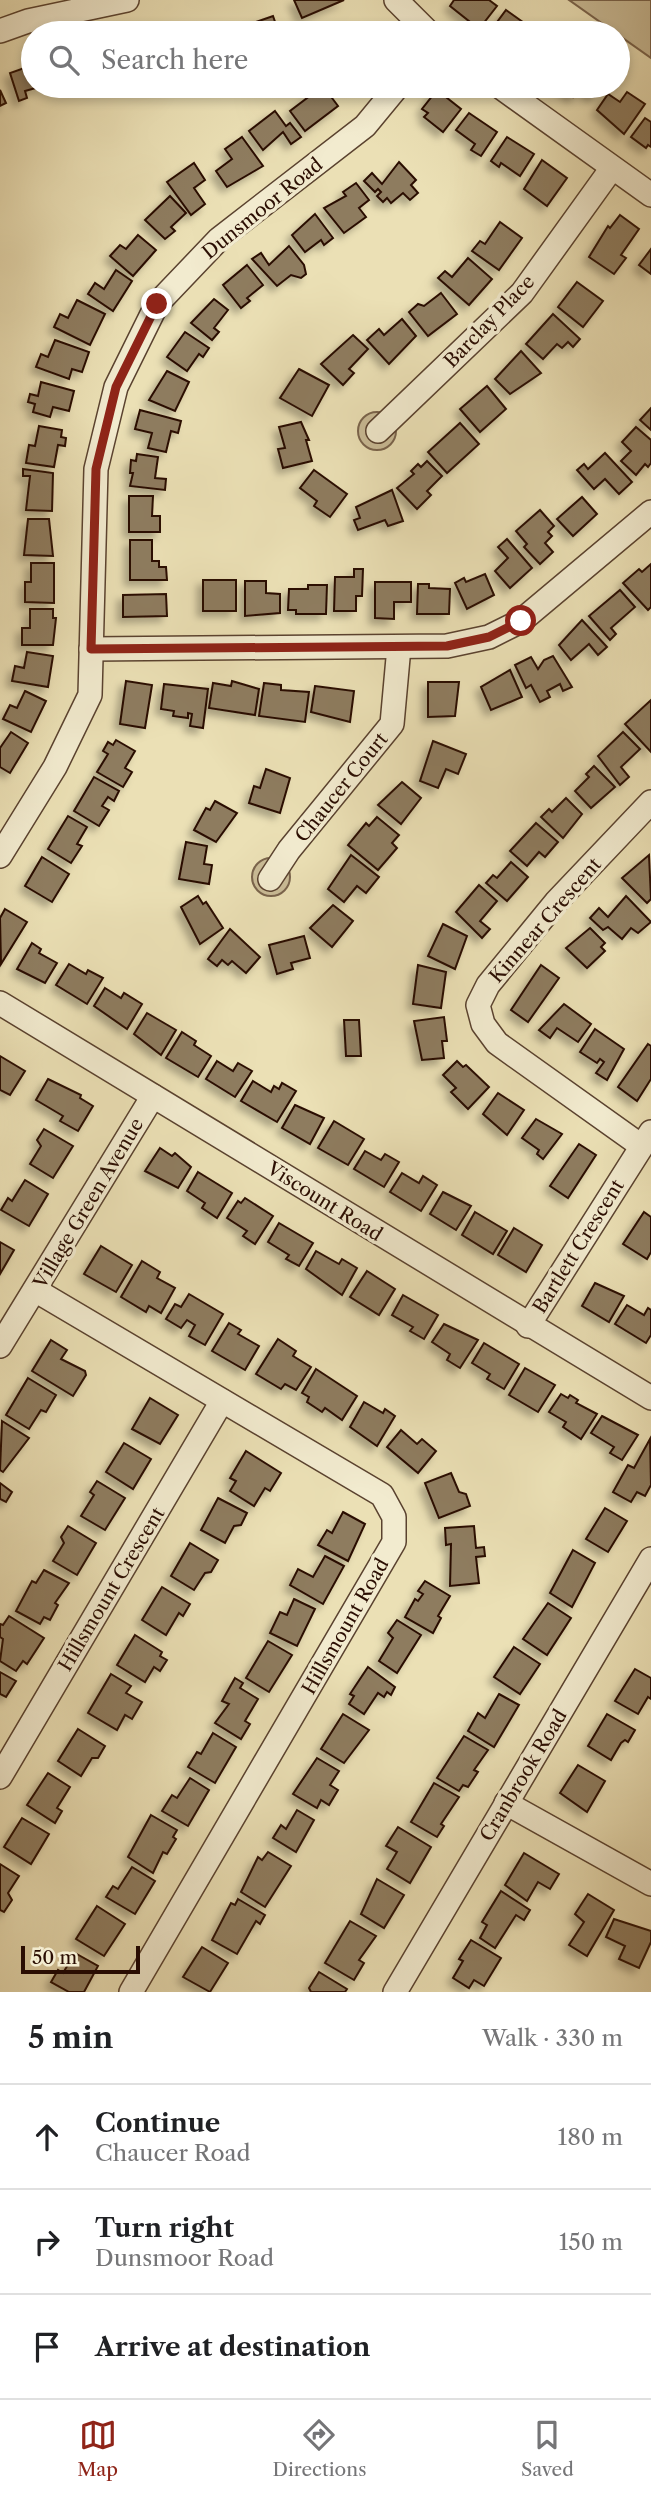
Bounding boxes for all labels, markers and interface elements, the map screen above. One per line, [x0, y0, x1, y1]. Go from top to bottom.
search box [21, 21, 630, 98]
icon: search [45, 41, 83, 79]
text: Search here [101, 44, 248, 76]
street label: Dunsmoor Road [198, 153, 327, 264]
street label: Barclay Place [439, 270, 539, 373]
route end [141, 288, 172, 319]
route start [505, 605, 536, 636]
street label: Chaucer Court [290, 728, 393, 847]
street label: Kinnear Crescent [485, 853, 606, 988]
street label: Village Green Avenue [28, 1114, 148, 1293]
street label: Viscount Road [262, 1156, 387, 1246]
street label: Bartlett Crescent [528, 1175, 629, 1317]
street label: Hillsmount Crescent [53, 1503, 170, 1675]
street label: Hillsmount Road [297, 1554, 394, 1698]
street label: Cranbrook Road [475, 1705, 572, 1845]
scale bar [21, 1943, 140, 1975]
text: 50 m [32, 1946, 77, 1969]
text: 5 min [28, 2019, 113, 2056]
text: Walk · 330 m [482, 2024, 623, 2052]
text: Continue [95, 2107, 220, 2139]
icon: ahead [28, 2118, 66, 2156]
text: 180 m [558, 2123, 623, 2151]
text: Chaucer Road [95, 2139, 251, 2167]
text: Turn right [95, 2212, 234, 2244]
icon: right [28, 2223, 66, 2261]
text: 150 m [559, 2228, 623, 2256]
text: Dunsmoor Road [95, 2244, 274, 2272]
icon: arrive [28, 2328, 66, 2366]
text: Arrive at destination [95, 2331, 370, 2363]
tab: Map [77, 2416, 118, 2481]
tab: Directions [273, 2416, 366, 2481]
tab: Saved [521, 2416, 574, 2481]

